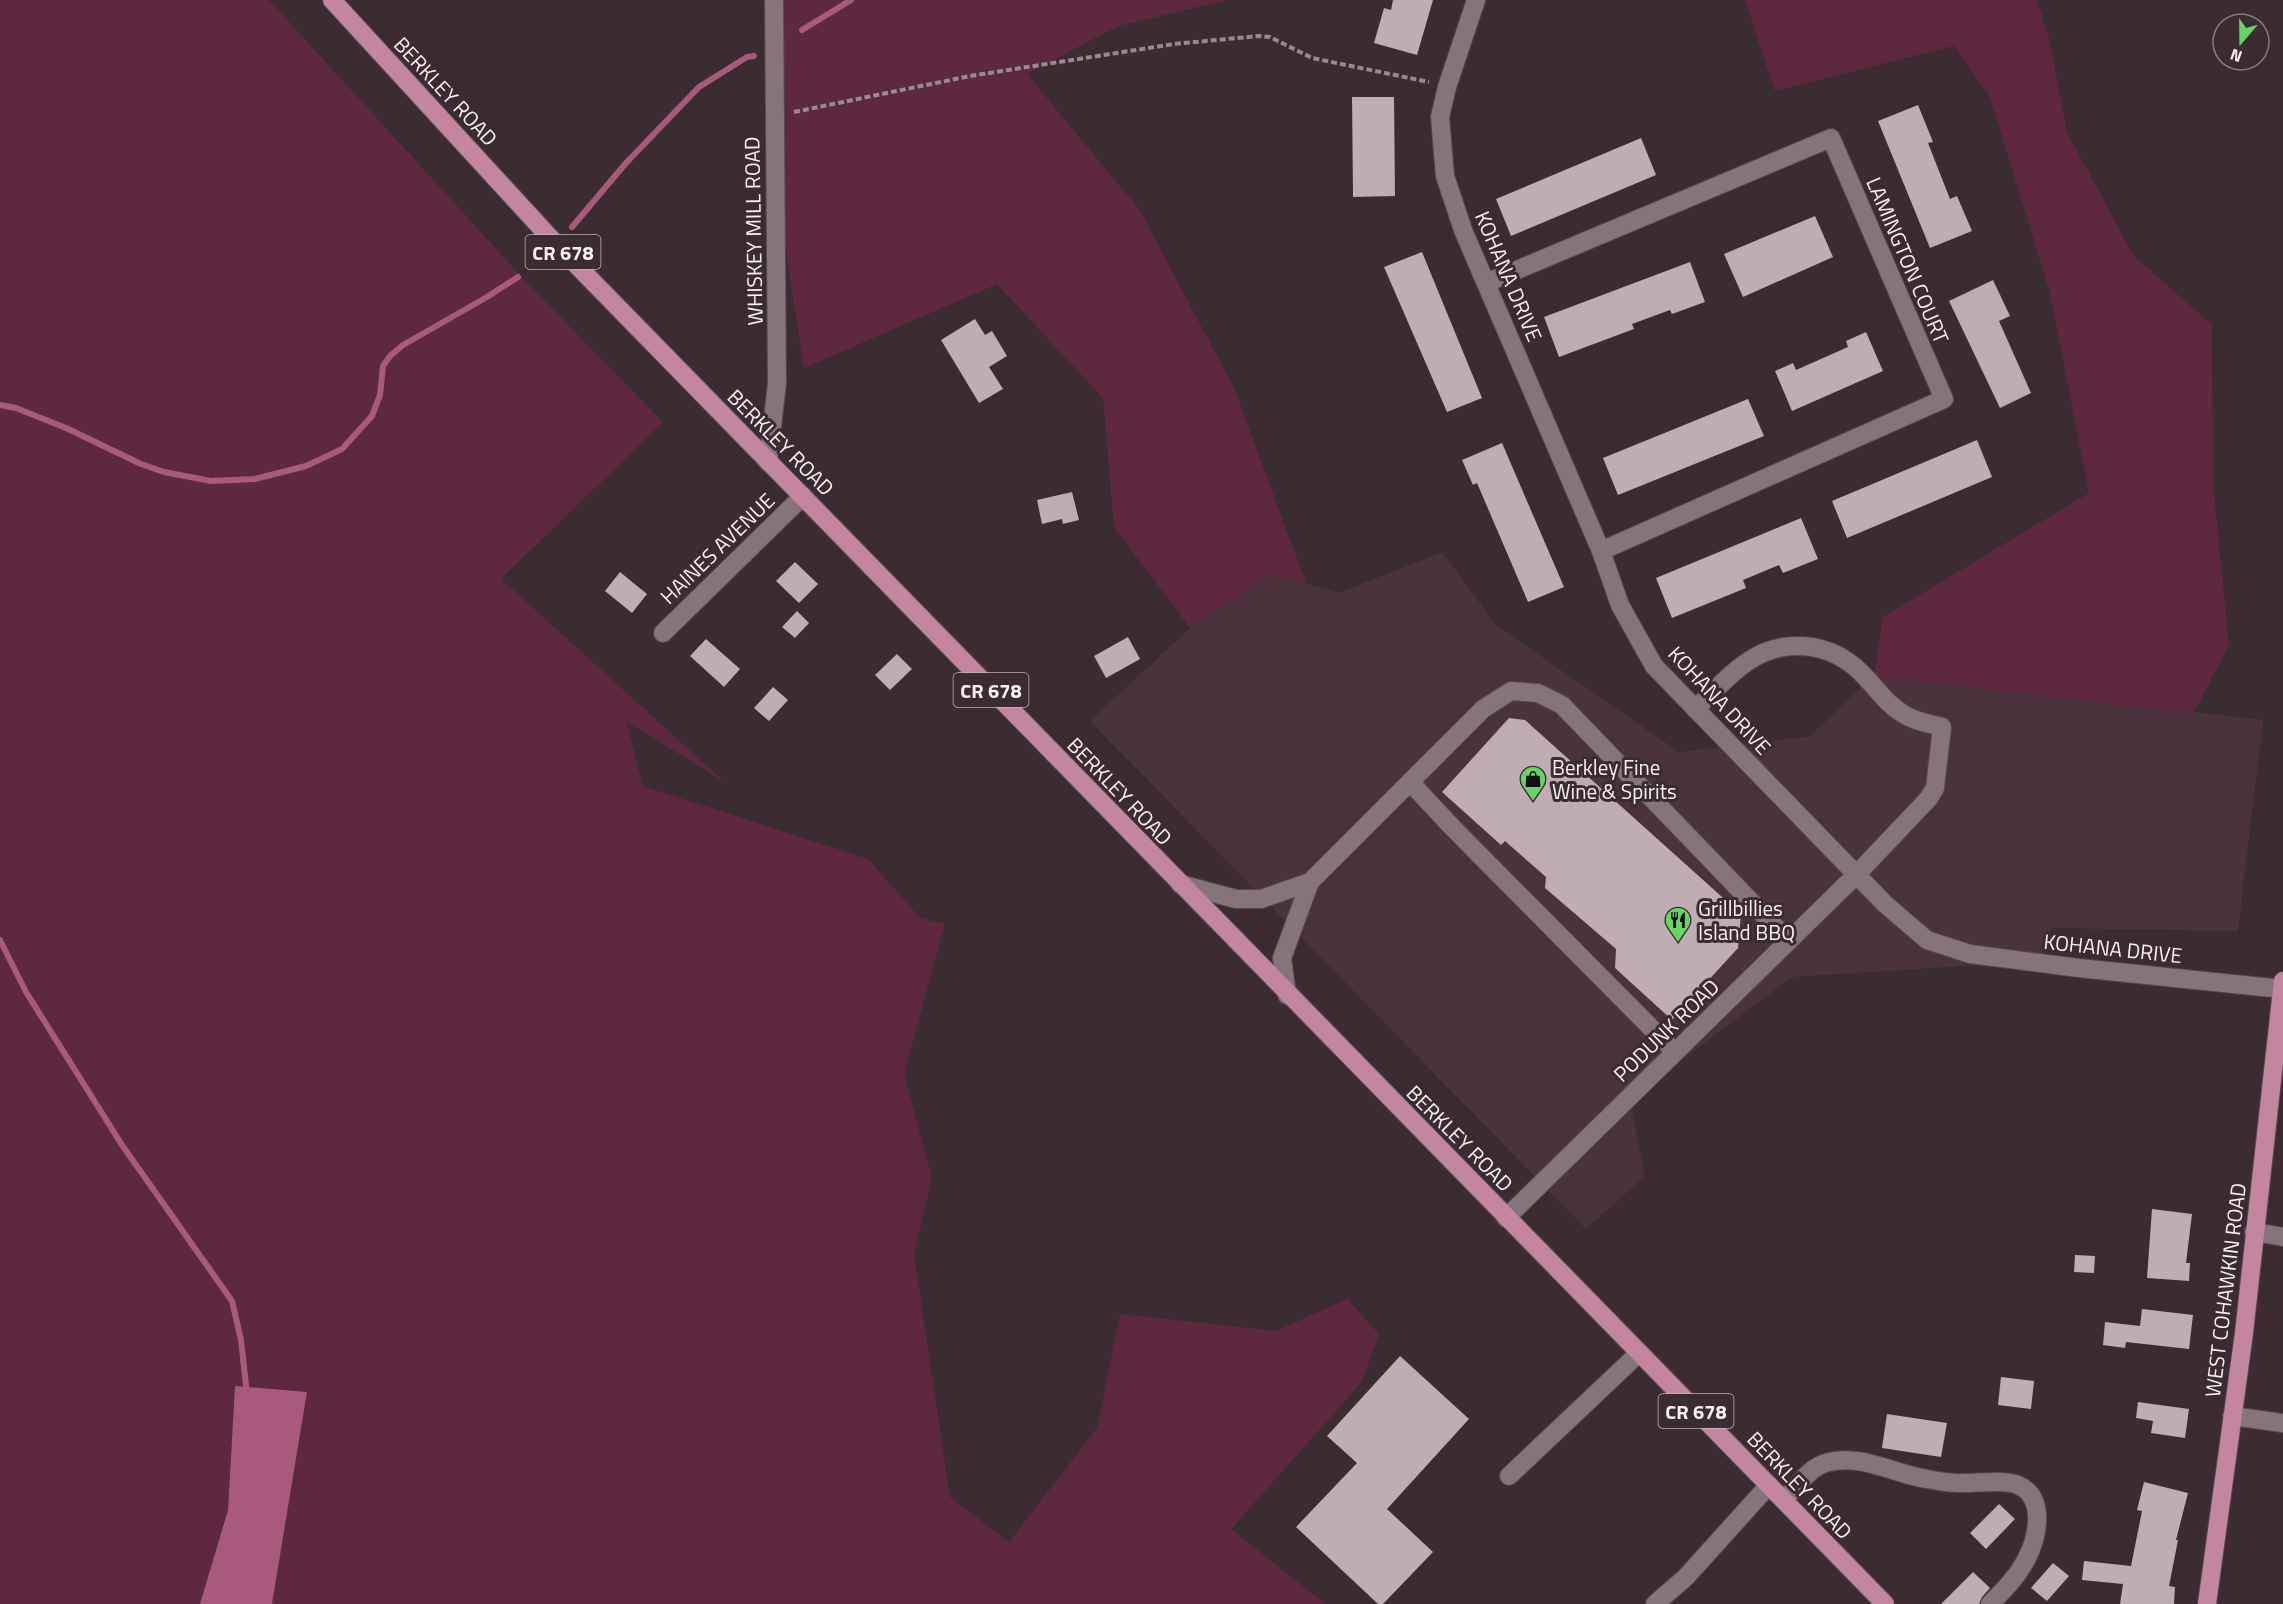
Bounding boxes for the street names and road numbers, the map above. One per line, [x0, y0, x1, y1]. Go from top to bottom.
street label: BERKLEY ROAD [387, 29, 505, 153]
street label: WHISKEY MILL ROAD [735, 136, 771, 326]
street label: LAMINGTON COURT [1858, 172, 1958, 348]
street label: KOHANA DRIVE [1467, 206, 1551, 346]
road number: CR 678 [526, 235, 600, 269]
street label: BERKLEY ROAD [720, 381, 842, 503]
street label: HAINES AVENUE [652, 485, 782, 611]
street label: KOHANA DRIVE [1661, 638, 1779, 762]
road number: CR 678 [954, 673, 1028, 707]
street label: BERKLEY ROAD [1060, 730, 1180, 852]
street label: KOHANA DRIVE [2042, 925, 2184, 971]
street label: PODUNK ROAD [1606, 971, 1726, 1089]
street label: BERKLEY ROAD [1399, 1077, 1521, 1199]
street label: WEST COHAWKIN ROAD [2196, 1181, 2254, 1399]
road number: CR 678 [1658, 1394, 1734, 1428]
street label: BERKLEY ROAD [1740, 1424, 1860, 1546]

